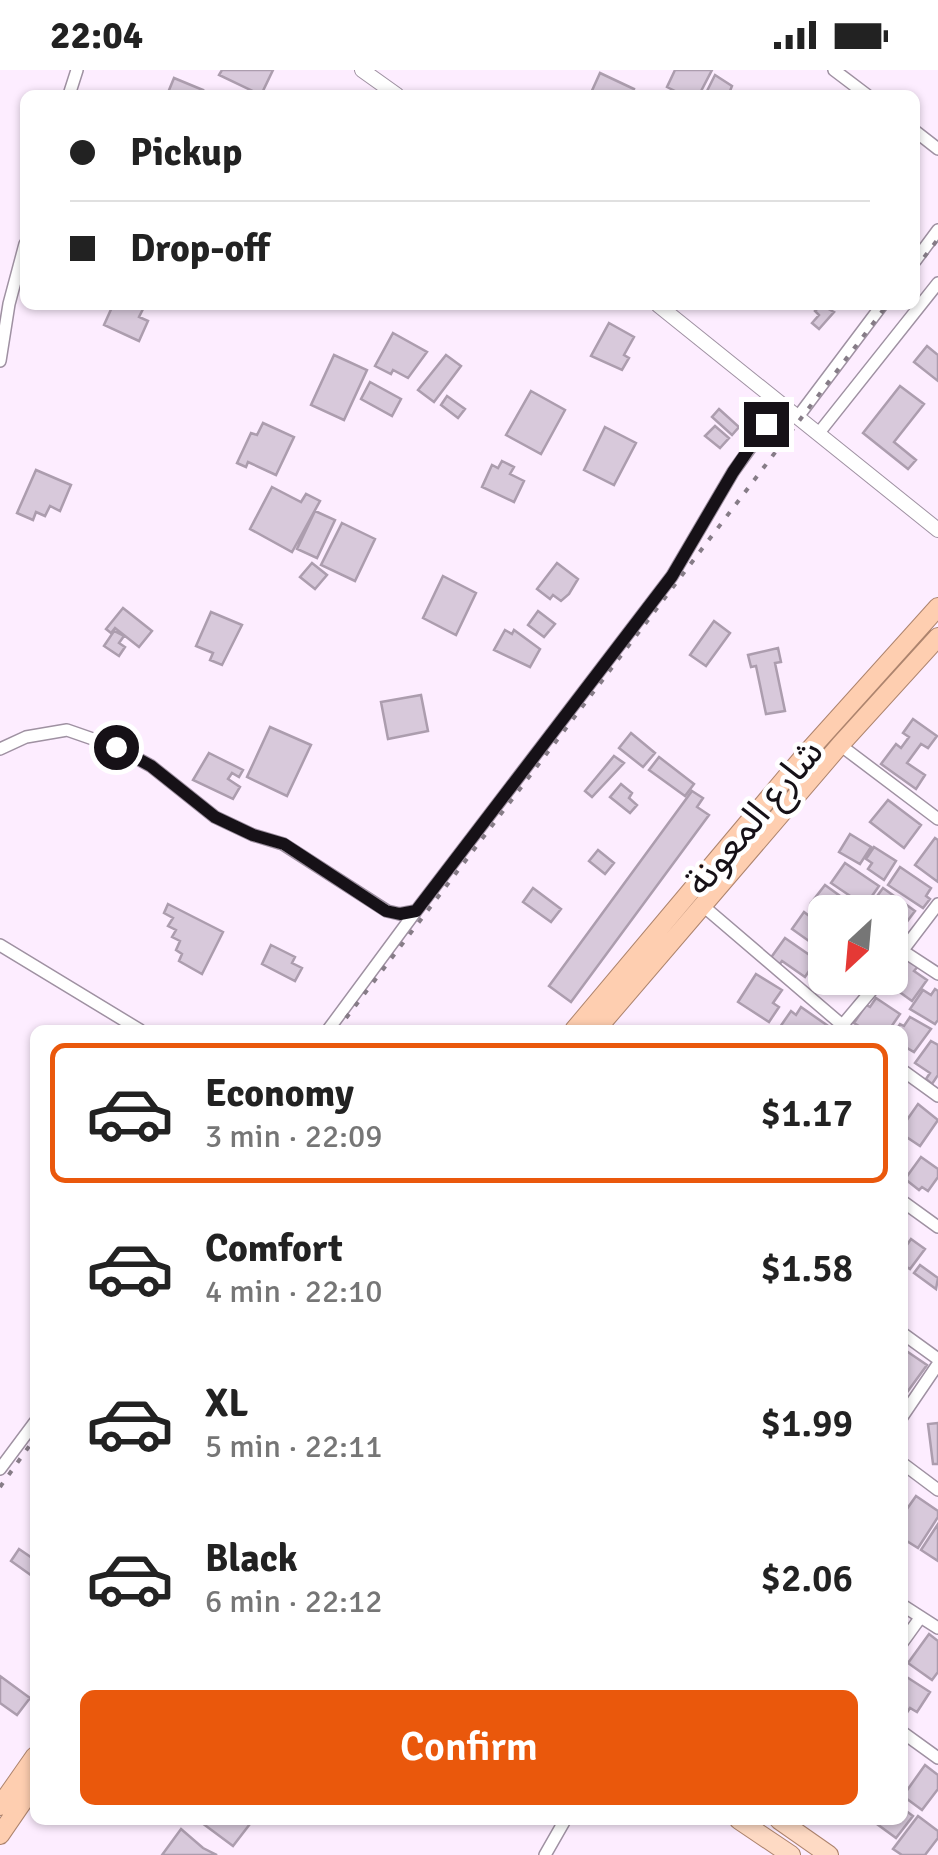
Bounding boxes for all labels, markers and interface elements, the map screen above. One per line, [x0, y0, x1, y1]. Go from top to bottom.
text: 22:04 [50, 12, 143, 59]
text: Pickup [130, 129, 242, 176]
text: Drop-off [130, 225, 270, 272]
route end [744, 402, 789, 447]
route start [94, 725, 139, 770]
street label: شارع المعونة [675, 729, 836, 907]
north arrow [808, 895, 908, 995]
map controls [808, 895, 908, 995]
icon: car [85, 1068, 175, 1158]
text: Economy [205, 1070, 354, 1117]
text: $1.17 [760, 1090, 853, 1137]
text: 3 min · 22:09 [205, 1117, 383, 1156]
icon: car [85, 1223, 175, 1313]
text: Comfort [205, 1225, 343, 1272]
text: $1.58 [760, 1245, 853, 1292]
text: 4 min · 22:10 [205, 1272, 383, 1311]
icon: car [85, 1378, 175, 1468]
text: XL [205, 1380, 248, 1427]
text: $1.99 [760, 1400, 853, 1447]
text: 5 min · 22:11 [205, 1427, 383, 1466]
icon: car [85, 1533, 175, 1623]
text: Black [205, 1535, 298, 1582]
text: $2.06 [760, 1555, 853, 1602]
text: 6 min · 22:12 [205, 1582, 383, 1621]
button: Confirm [80, 1690, 858, 1805]

